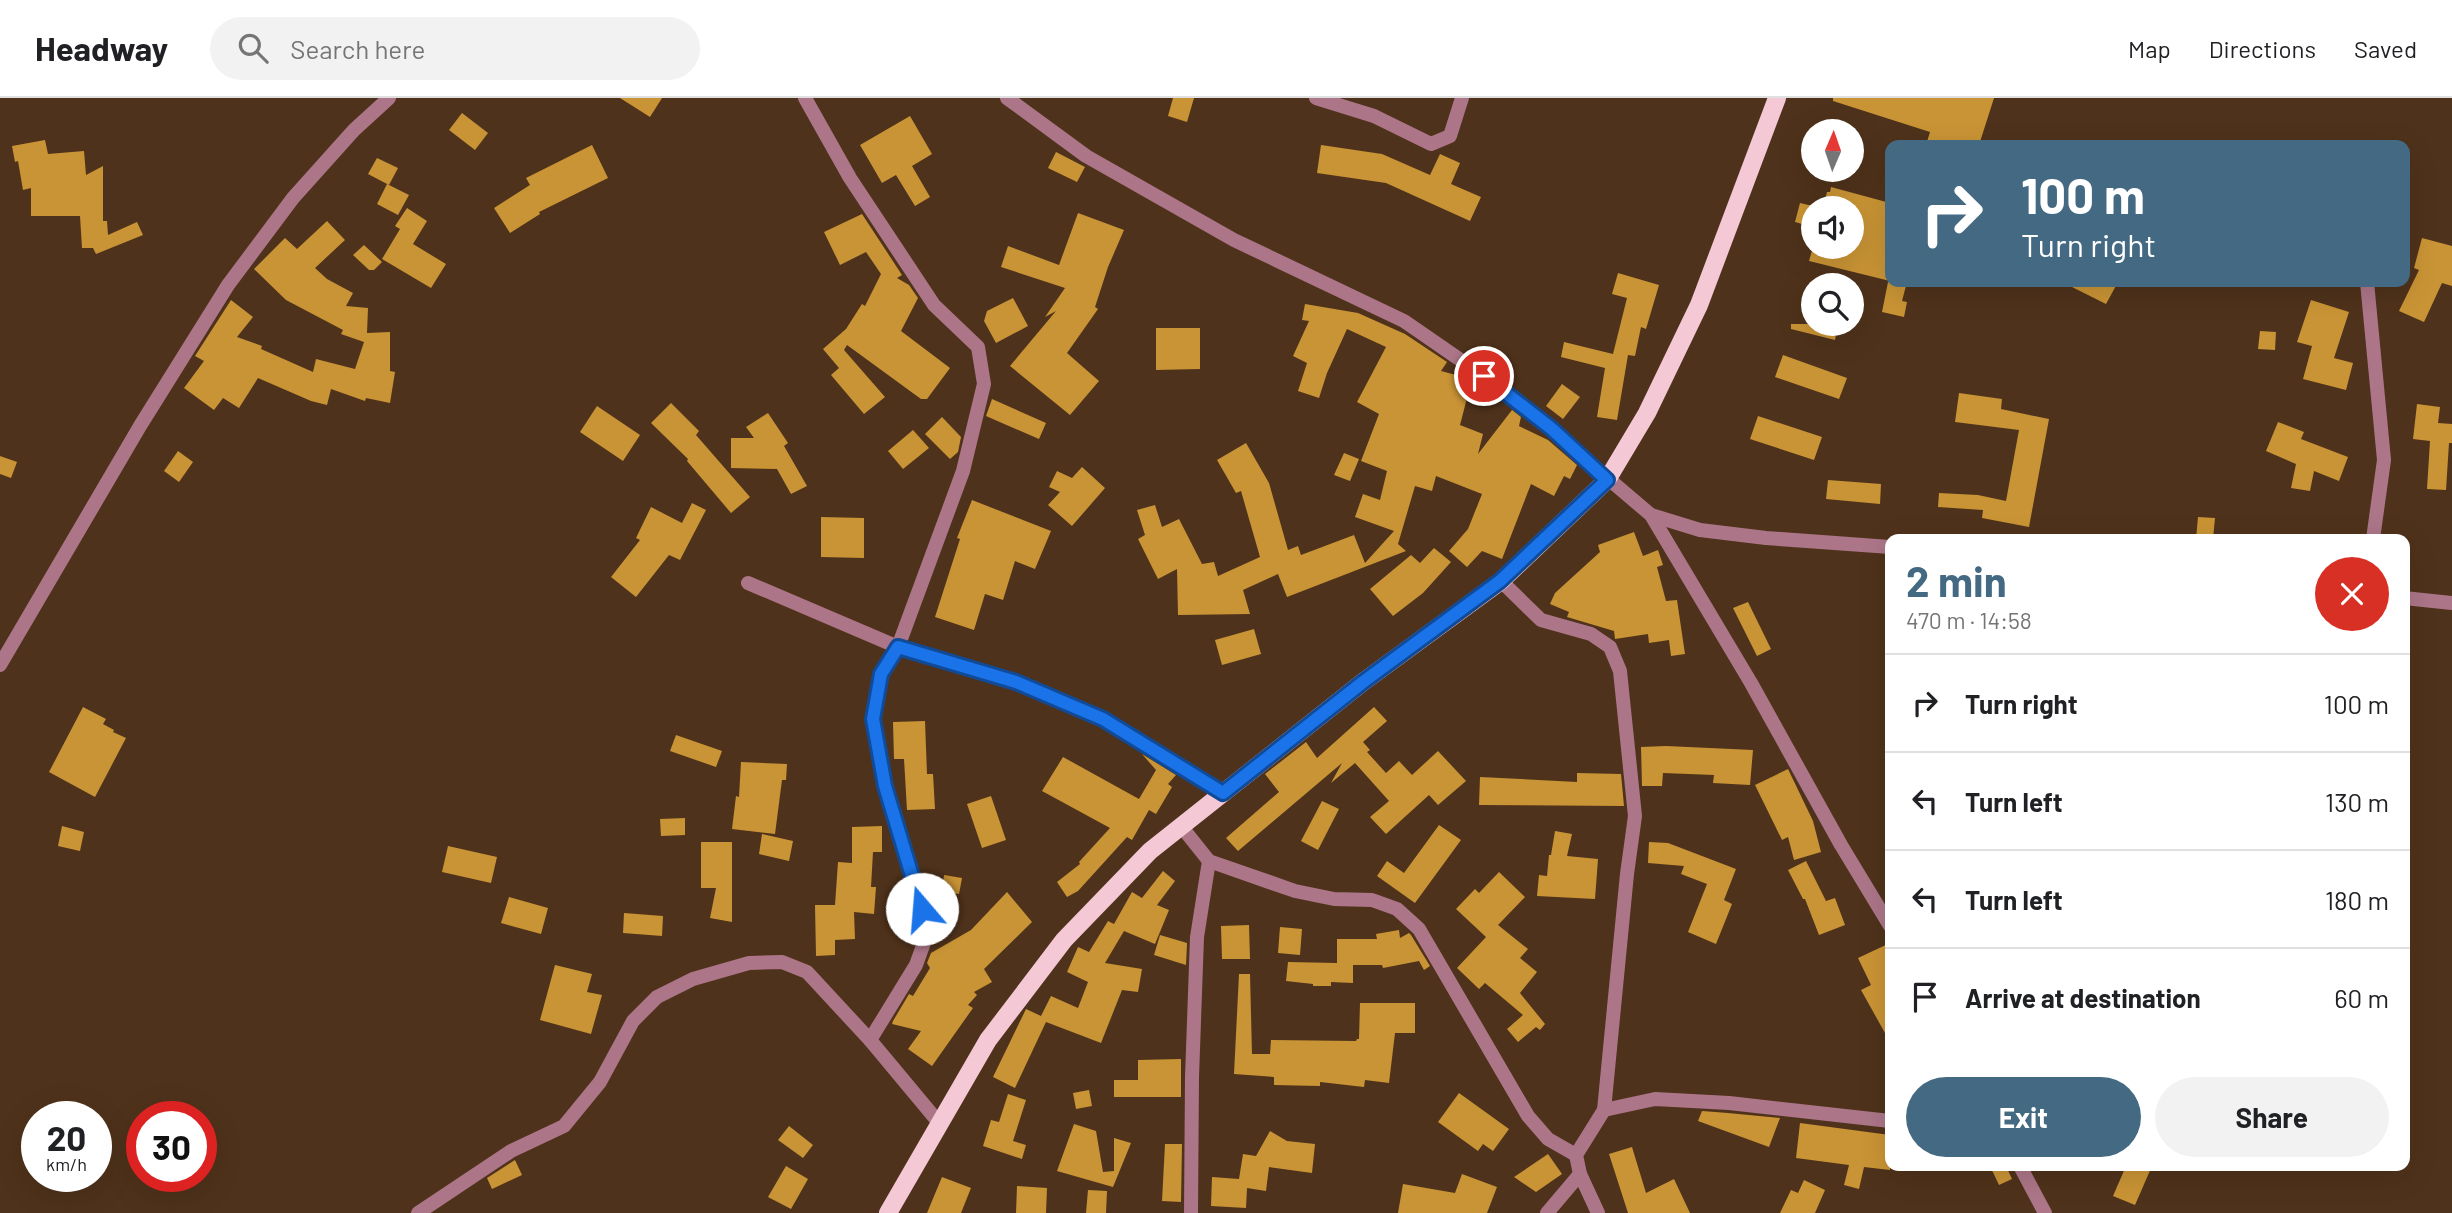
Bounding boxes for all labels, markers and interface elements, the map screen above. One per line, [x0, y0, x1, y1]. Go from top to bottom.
search box [210, 17, 700, 80]
text: Headway [35, 28, 168, 68]
icon: search [234, 29, 272, 67]
text: Search here [290, 33, 425, 64]
text: Map [2128, 34, 2171, 63]
text: Directions [2209, 34, 2316, 63]
text: Saved [2354, 34, 2417, 63]
north arrow [1801, 119, 1864, 182]
map controls [1801, 119, 1864, 336]
text: 100 m [2021, 165, 2145, 224]
icon: right [1906, 168, 1997, 259]
button: sound [1801, 196, 1864, 259]
text: Turn right [2021, 225, 2156, 263]
button: search [1801, 273, 1864, 336]
pin [1454, 346, 1514, 406]
icon: arrive [1465, 357, 1503, 395]
text: 2 min [1906, 555, 2007, 605]
button: close [2315, 557, 2389, 631]
text: 470 m · 14:58 [1906, 606, 2032, 634]
icon: right [1906, 684, 1944, 722]
text: Turn right [1965, 688, 2078, 719]
text: 100 m [2324, 688, 2389, 719]
icon: left [1906, 782, 1944, 820]
text: Turn left [1965, 786, 2063, 817]
text: 130 m [2325, 786, 2389, 817]
position arrow [885, 872, 959, 946]
icon: left [1906, 880, 1944, 918]
text: Turn left [1965, 884, 2063, 915]
text: 180 m [2325, 884, 2389, 915]
icon: arrive [1906, 978, 1944, 1016]
text: Arrive at destination [1965, 982, 2201, 1013]
text: 60 m [2334, 982, 2389, 1013]
button: Exit [1906, 1077, 2141, 1157]
button: Share [2155, 1077, 2389, 1157]
speed limit sign: 30 [126, 1101, 217, 1192]
text: 20 [47, 1116, 86, 1158]
text: km/h [46, 1153, 87, 1175]

